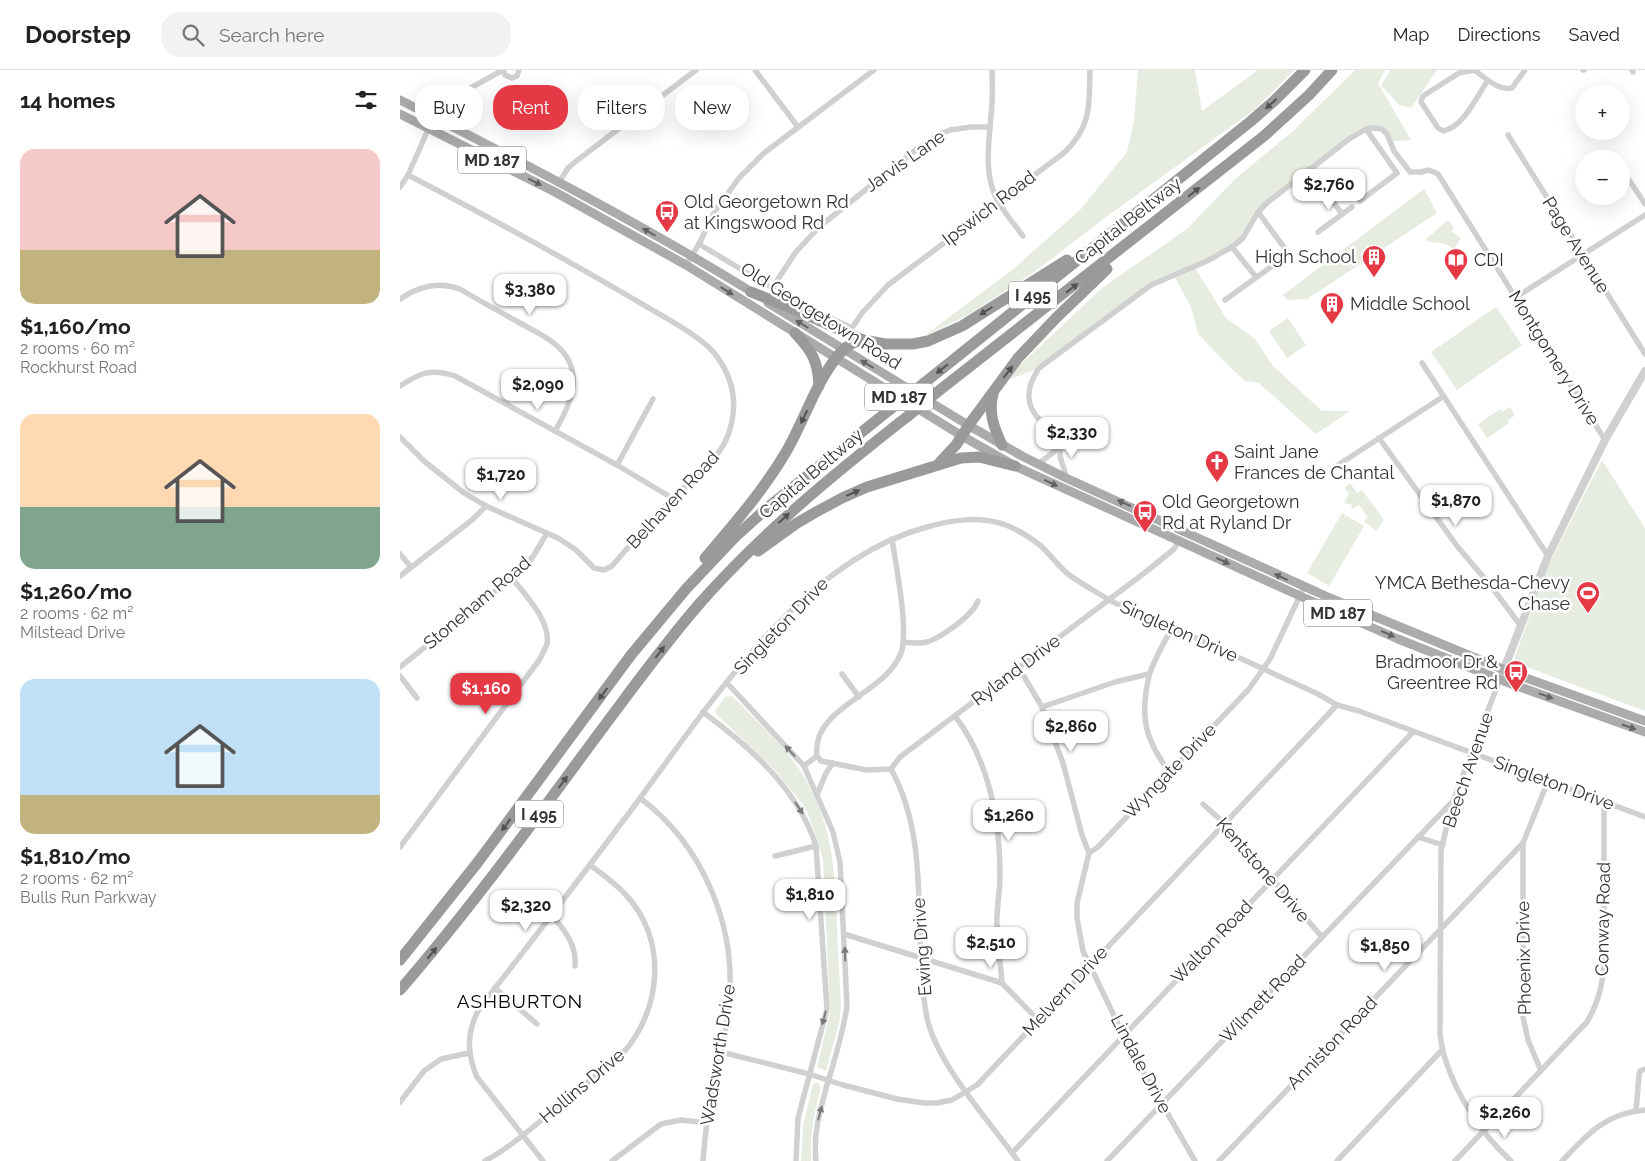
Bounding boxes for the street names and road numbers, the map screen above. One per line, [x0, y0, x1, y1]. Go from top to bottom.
street label: Jarvis Lane [861, 125, 949, 196]
road number: MD 187 [458, 146, 526, 174]
street label: Ipswich Road [938, 166, 1039, 249]
street label: Capital Beltway [1070, 172, 1185, 269]
street label: Page Avenue [1538, 193, 1615, 297]
street label: Old Georgetown Road [737, 258, 905, 374]
road number: I 495 [1009, 282, 1057, 308]
street label: Montgomery Drive [1505, 287, 1605, 429]
road number: MD 187 [865, 384, 933, 411]
street label: Capital Beltway [754, 424, 867, 523]
street label: Belhaven Road [622, 447, 723, 553]
street label: Stoneham Road [419, 552, 534, 653]
street label: Singleton Drive [729, 573, 832, 678]
street label: Singleton Drive [1117, 595, 1242, 666]
road number: MD 187 [1304, 600, 1372, 626]
street label: Ryland Drive [967, 629, 1064, 710]
street label: Beech Avenue [1438, 709, 1497, 830]
street label: Wyngate Drive [1119, 719, 1220, 822]
street label: Singleton Drive [1491, 751, 1618, 814]
road number: I 495 [515, 801, 563, 828]
street label: Kentstone Drive [1212, 813, 1315, 927]
street label: Conway Road [1591, 862, 1614, 976]
street label: Walton Road [1167, 896, 1257, 988]
street label: Ewing Drive [908, 897, 935, 997]
street label: Phoenix Drive [1512, 900, 1535, 1015]
street label: Melvern Drive [1018, 941, 1112, 1040]
street label: Wilmett Road [1215, 950, 1310, 1047]
street label: Wadsworth Drive [696, 982, 739, 1127]
street label: Anniston Road [1282, 992, 1381, 1093]
street label: Lindale Drive [1107, 1011, 1176, 1117]
street label: Hollins Drive [535, 1044, 629, 1127]

